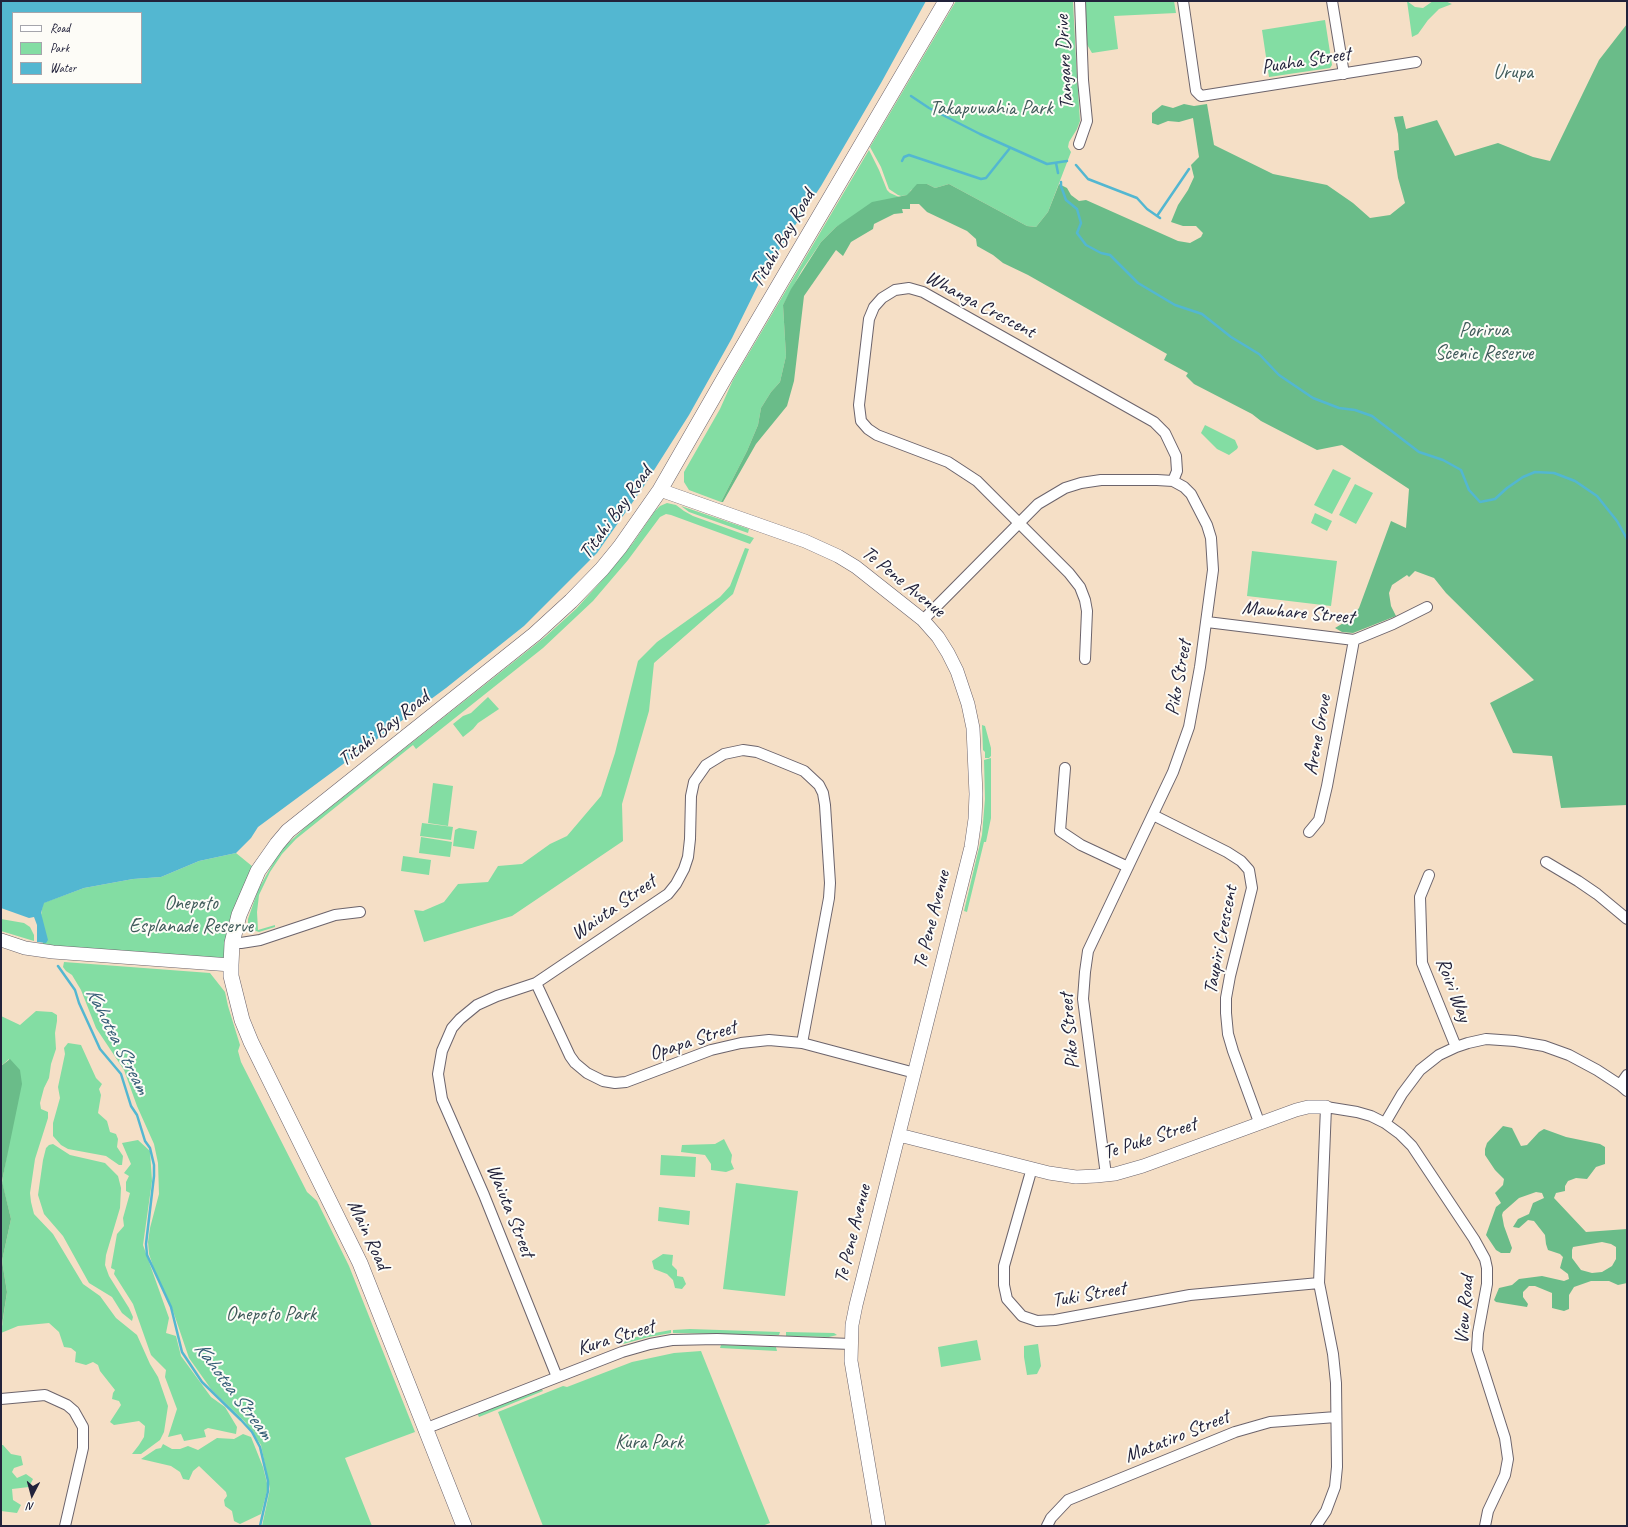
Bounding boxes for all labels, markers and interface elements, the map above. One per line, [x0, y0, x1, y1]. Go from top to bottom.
legend [12, 12, 142, 84]
street label: Tangare Drive [1051, 14, 1079, 110]
text: Road [50, 20, 70, 36]
text: Park [50, 40, 69, 56]
street label: Puaha Street [1260, 42, 1352, 80]
text: Water [50, 60, 76, 76]
park label: Urupa [1493, 61, 1533, 85]
park label: Takapuwahia Park [929, 97, 1053, 121]
street label: Titahi Bay Road [745, 186, 821, 292]
street label: Whanga Crescent [921, 266, 1039, 344]
park label: Porirua Scenic Reserve [1435, 319, 1533, 366]
street label: Titahi Bay Road [574, 462, 658, 564]
street label: Te Pene Avenue [856, 541, 950, 623]
street label: Mawhare Street [1241, 596, 1355, 630]
street label: Piko Street [1161, 639, 1197, 717]
street label: Titahi Bay Road [334, 686, 434, 772]
street label: Arene Grove [1299, 693, 1337, 777]
street label: Te Pene Avenue [908, 868, 956, 972]
street label: Waiuta Street [567, 870, 661, 946]
street label: Taupiri Crescent [1199, 884, 1243, 996]
park label: Onepoto Esplanade Reserve [129, 892, 253, 939]
street label: Roiri Way [1430, 955, 1476, 1025]
water label: Kahotea Stream [79, 984, 155, 1098]
street label: Piko Street [1055, 992, 1085, 1070]
street label: Opapa Street [646, 1016, 740, 1066]
street label: Te Puke Street [1100, 1113, 1200, 1165]
street label: Waiuta Street [481, 1161, 539, 1261]
street label: Te Pene Avenue [829, 1182, 877, 1286]
street label: Main Road [341, 1196, 395, 1274]
street label: View Road [1450, 1275, 1480, 1345]
street label: Tuki Street [1050, 1277, 1128, 1313]
park label: Onepoto Park [226, 1303, 316, 1327]
street label: Kura Street [574, 1315, 658, 1361]
water label: Kahotea Stream [188, 1337, 278, 1445]
street label: Matatiro Street [1121, 1405, 1233, 1469]
park label: Kura Park [615, 1431, 683, 1455]
north arrow [12, 1475, 52, 1515]
text: N [27, 1500, 35, 1514]

